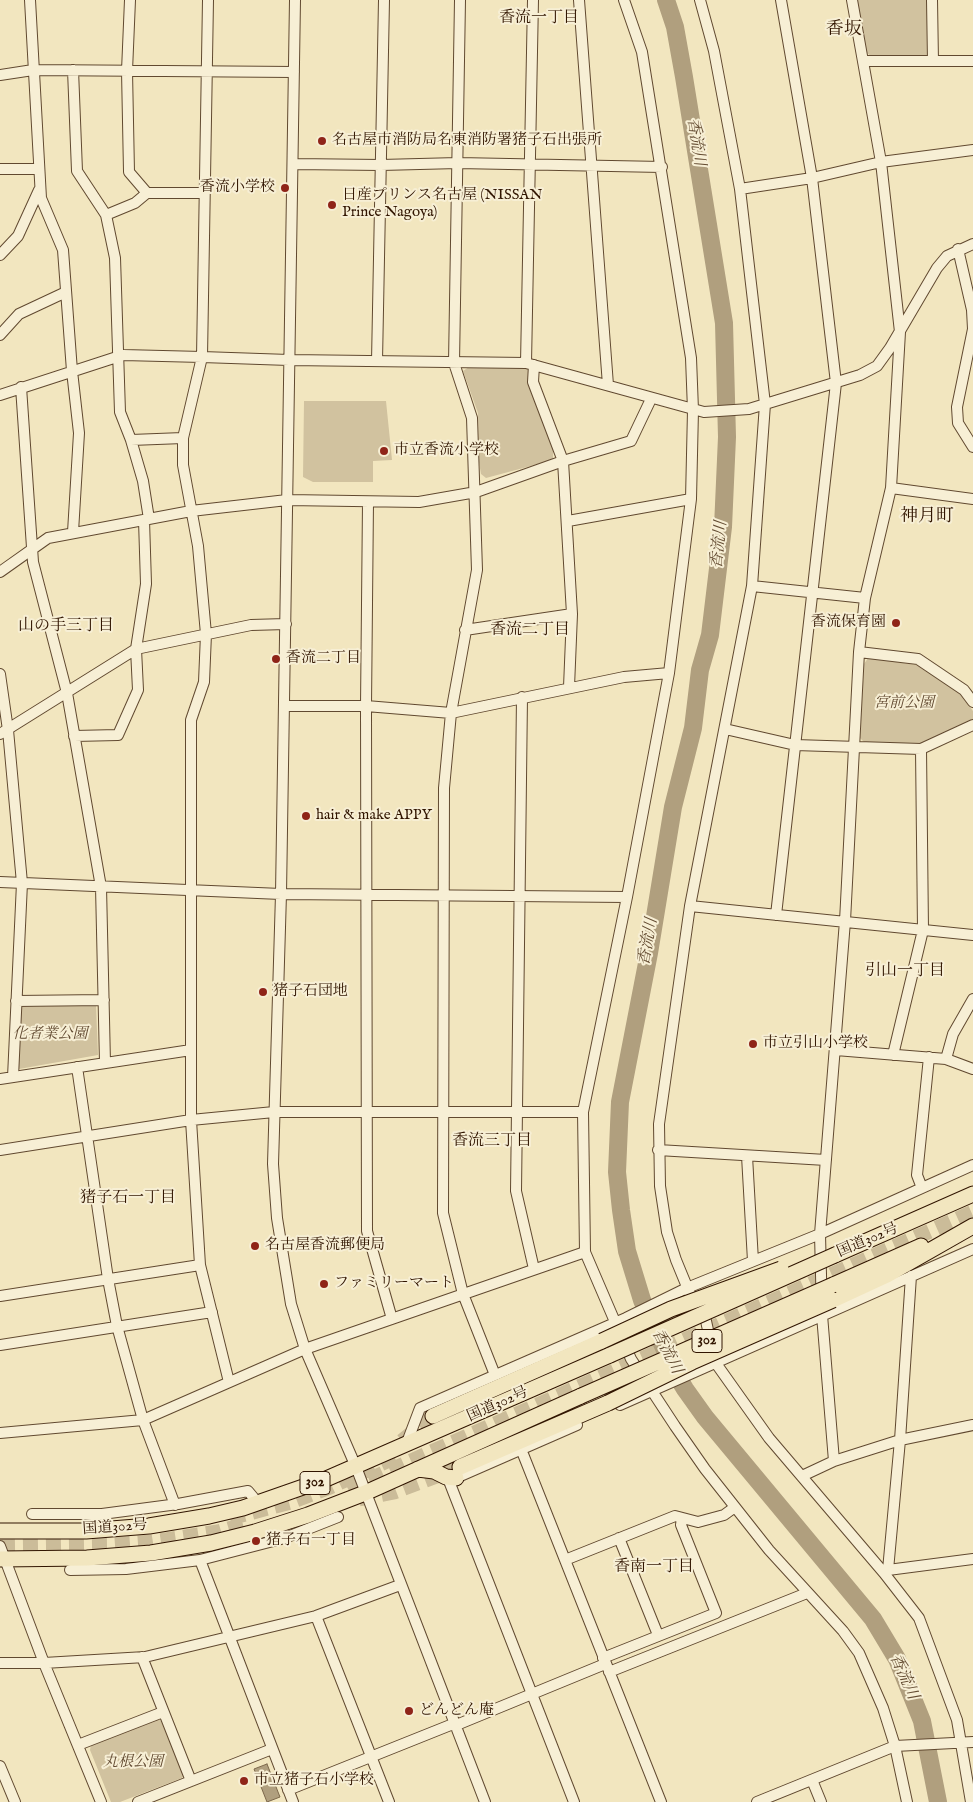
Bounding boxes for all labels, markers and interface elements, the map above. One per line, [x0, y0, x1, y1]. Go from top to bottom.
district label: 香流一丁目 [499, 9, 579, 29]
district label: 香坂 [826, 19, 862, 41]
water label: 香流川 [682, 117, 708, 167]
place label: 名古屋市消防局名東消防署猪子石出張所 [332, 132, 602, 150]
marker: 名古屋市消防局名東消防署猪子石出張所 [316, 135, 328, 147]
place label: 香流小学校 [200, 179, 275, 197]
marker: 香流小学校 [279, 182, 291, 194]
place label: 日産プリンス名古屋 (NISSAN Prince Nagoya) [342, 187, 542, 222]
marker: 日産プリンス名古屋 (NISSAN Prince Nagoya) [326, 199, 338, 211]
place label: 市立香流小学校 [394, 442, 499, 460]
marker: 市立香流小学校 [378, 445, 390, 457]
district label: 神月町 [900, 506, 954, 528]
water label: 香流川 [708, 520, 732, 570]
place label: 香流保育園 [811, 614, 886, 632]
district label: 山の手三丁目 [18, 617, 114, 637]
marker: 香流保育園 [890, 617, 902, 629]
district label: 香流二丁目 [490, 621, 570, 641]
place label: 香流二丁目 [286, 650, 361, 668]
marker: 香流二丁目 [270, 653, 282, 665]
park label: 宮前公園 [874, 695, 934, 713]
place label: hair & make APPY [316, 807, 432, 825]
marker: hair & make APPY [300, 810, 312, 822]
water label: 香流川 [635, 917, 663, 967]
district label: 引山一丁目 [865, 962, 945, 982]
place label: 猪子石団地 [273, 983, 348, 1001]
marker: 猪子石団地 [257, 986, 269, 998]
park label: 化者業公園 [13, 1026, 87, 1044]
place label: 市立引山小学校 [763, 1035, 868, 1053]
marker: 市立引山小学校 [747, 1038, 759, 1050]
district label: 香流三丁目 [452, 1132, 532, 1152]
district label: 猪子石一丁目 [80, 1189, 176, 1209]
street label: 国道302号 [835, 1220, 901, 1262]
place label: 名古屋香流郵便局 [265, 1237, 385, 1255]
marker: 名古屋香流郵便局 [249, 1240, 261, 1252]
place label: ファミリーマート [334, 1275, 454, 1293]
marker: ファミリーマート [318, 1278, 330, 1290]
water label: 香流川 [647, 1326, 685, 1378]
road number: 302 [692, 1330, 722, 1352]
street label: 国道302号 [465, 1384, 531, 1426]
road number: 302 [300, 1472, 330, 1495]
street label: 国道302号 [82, 1517, 148, 1539]
place label: 猪子石一丁目 [266, 1532, 356, 1550]
marker: 猪子石一丁目 [250, 1535, 262, 1547]
district label: 香南一丁目 [614, 1558, 694, 1578]
water label: 香流川 [884, 1651, 922, 1703]
place label: どんどん庵 [419, 1702, 494, 1720]
marker: どんどん庵 [403, 1705, 415, 1717]
park label: 丸根公園 [103, 1754, 163, 1772]
place label: 市立猪子石小学校 [254, 1772, 374, 1790]
marker: 市立猪子石小学校 [238, 1775, 250, 1787]

